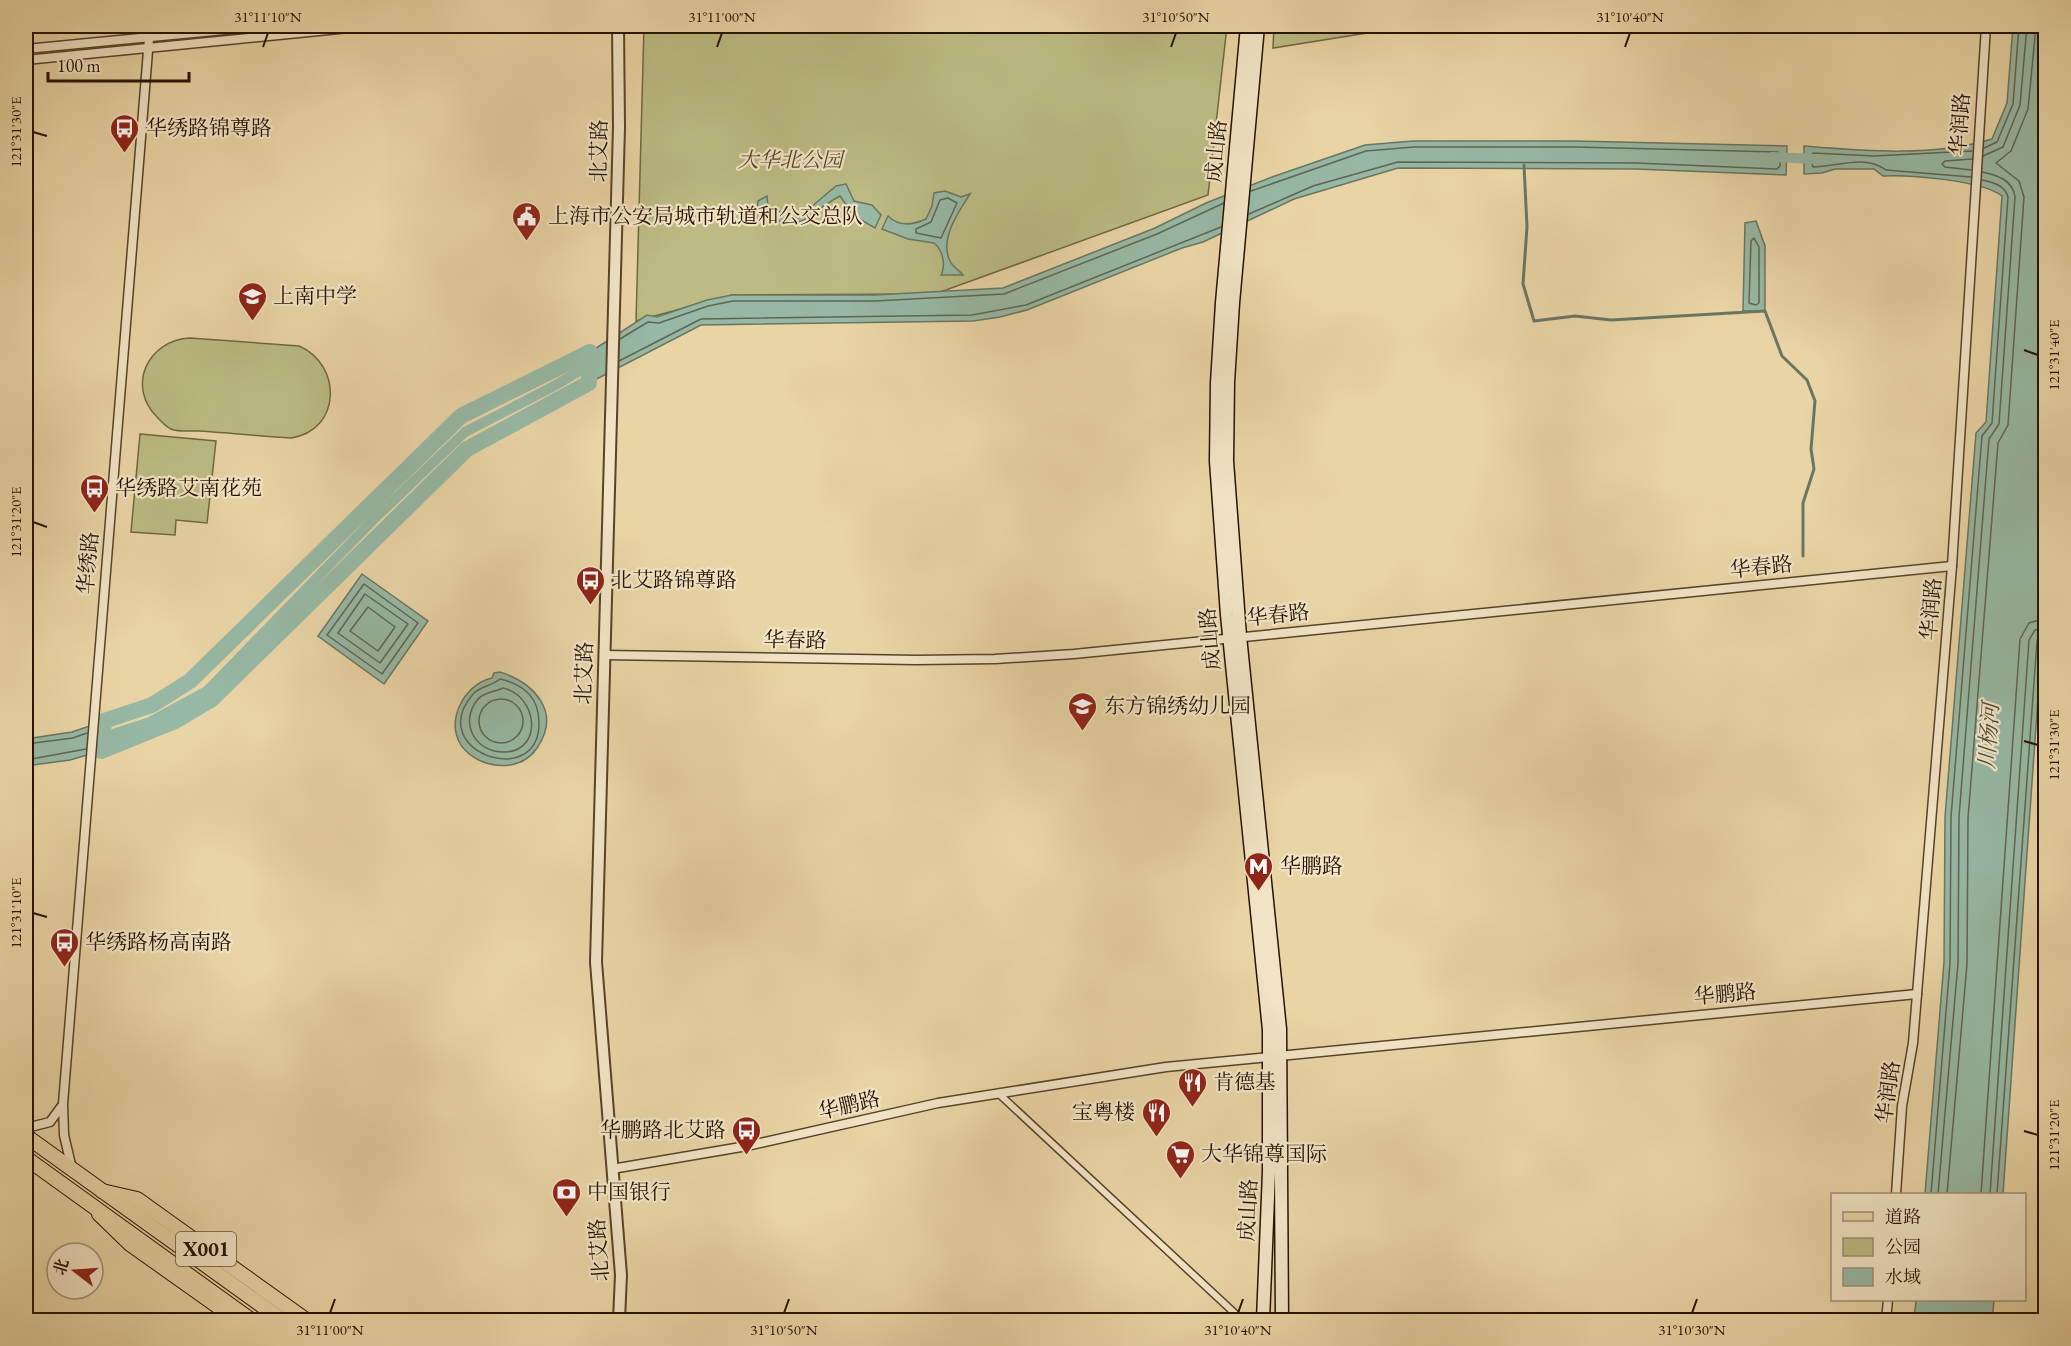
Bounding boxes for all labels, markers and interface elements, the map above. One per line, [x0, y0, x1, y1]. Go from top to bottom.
text: 31°11'10"N [234, 7, 302, 26]
text: 31°11'00"N [688, 7, 756, 26]
text: 31°10'50"N [1142, 7, 1210, 26]
text: 31°10'40"N [1596, 7, 1664, 26]
scale bar [48, 45, 189, 83]
text: 100 m [57, 54, 101, 77]
street label: 华润路 [1944, 92, 1975, 156]
text: 121°31'30"E [6, 96, 25, 168]
bus stop icon: 华绣路锦尊路 [109, 112, 141, 154]
place label: 华绣路锦尊路 [146, 114, 272, 141]
street label: 成山路 [1199, 118, 1232, 184]
street label: 北艾路 [584, 119, 613, 183]
park label: 大华北公园 [738, 146, 845, 173]
public building icon: 上海市公安局城市轨道和公交总队 [511, 200, 543, 242]
place label: 上海市公安局城市轨道和公交总队 [548, 202, 863, 229]
school or university icon: 上南中学 [236, 280, 268, 322]
place label: 上南中学 [273, 282, 357, 309]
text: 121°31'40"E [2044, 319, 2063, 391]
bus stop icon: 华绣路艾南花苑 [78, 472, 110, 514]
place label: 华绣路艾南花苑 [115, 474, 262, 501]
text: 121°31'20"E [6, 486, 25, 558]
street label: 华绣路 [71, 530, 104, 596]
street label: 华春路 [1728, 550, 1794, 583]
bus stop icon: 北艾路锦尊路 [574, 564, 606, 606]
place label: 北艾路锦尊路 [611, 566, 737, 593]
street label: 华润路 [1914, 576, 1947, 642]
street label: 华春路 [1245, 598, 1311, 631]
street label: 成山路 [1193, 606, 1226, 672]
street label: 华春路 [763, 625, 827, 654]
street label: 北艾路 [569, 641, 598, 705]
school or university icon: 东方锦绣幼儿园 [1067, 690, 1099, 732]
place label: 东方锦绣幼儿园 [1104, 692, 1251, 719]
water label: 川杨河 [1972, 698, 2006, 770]
text: 121°31'30"E [2044, 709, 2063, 781]
metro station icon: 华鹏路 [1243, 850, 1275, 892]
place label: 华鹏路 [1280, 852, 1343, 879]
text: 121°31'10"E [6, 877, 25, 949]
bus stop icon: 华绣路杨高南路 [48, 926, 80, 968]
place label: 华绣路杨高南路 [85, 928, 232, 955]
street label: 华鹏路 [1692, 977, 1758, 1010]
street label: 华润路 [1870, 1059, 1905, 1125]
restaurant icon: 肯德基 [1176, 1066, 1208, 1108]
place label: 肯德基 [1213, 1068, 1276, 1095]
street label: 华鹏路 [815, 1084, 883, 1125]
restaurant icon: 宝粤楼 [1140, 1096, 1172, 1138]
place label: 宝粤楼 [1072, 1098, 1135, 1125]
text: 121°31'20"E [2044, 1099, 2063, 1171]
bus stop icon: 华鹏路北艾路 [731, 1114, 763, 1156]
place label: 华鹏路北艾路 [600, 1116, 726, 1143]
supermarket icon: 大华锦尊国际 [1164, 1138, 1196, 1180]
place label: 大华锦尊国际 [1201, 1140, 1327, 1167]
bank icon: 中国银行 [550, 1176, 582, 1218]
place label: 中国银行 [587, 1178, 671, 1205]
street label: 成山路 [1232, 1178, 1263, 1242]
legend [1831, 1193, 2026, 1301]
text: 道路 [1885, 1205, 1921, 1228]
street label: 北艾路 [583, 1218, 614, 1282]
road number: X001 [176, 1232, 236, 1266]
text: 公园 [1885, 1235, 1921, 1258]
north arrow [45, 1241, 105, 1301]
text: 北 [49, 1256, 74, 1277]
text: 水域 [1885, 1265, 1921, 1288]
text: 31°11'00"N [296, 1320, 364, 1339]
text: 31°10'50"N [750, 1320, 818, 1339]
text: 31°10'40"N [1204, 1320, 1272, 1339]
text: 31°10'30"N [1658, 1320, 1726, 1339]

